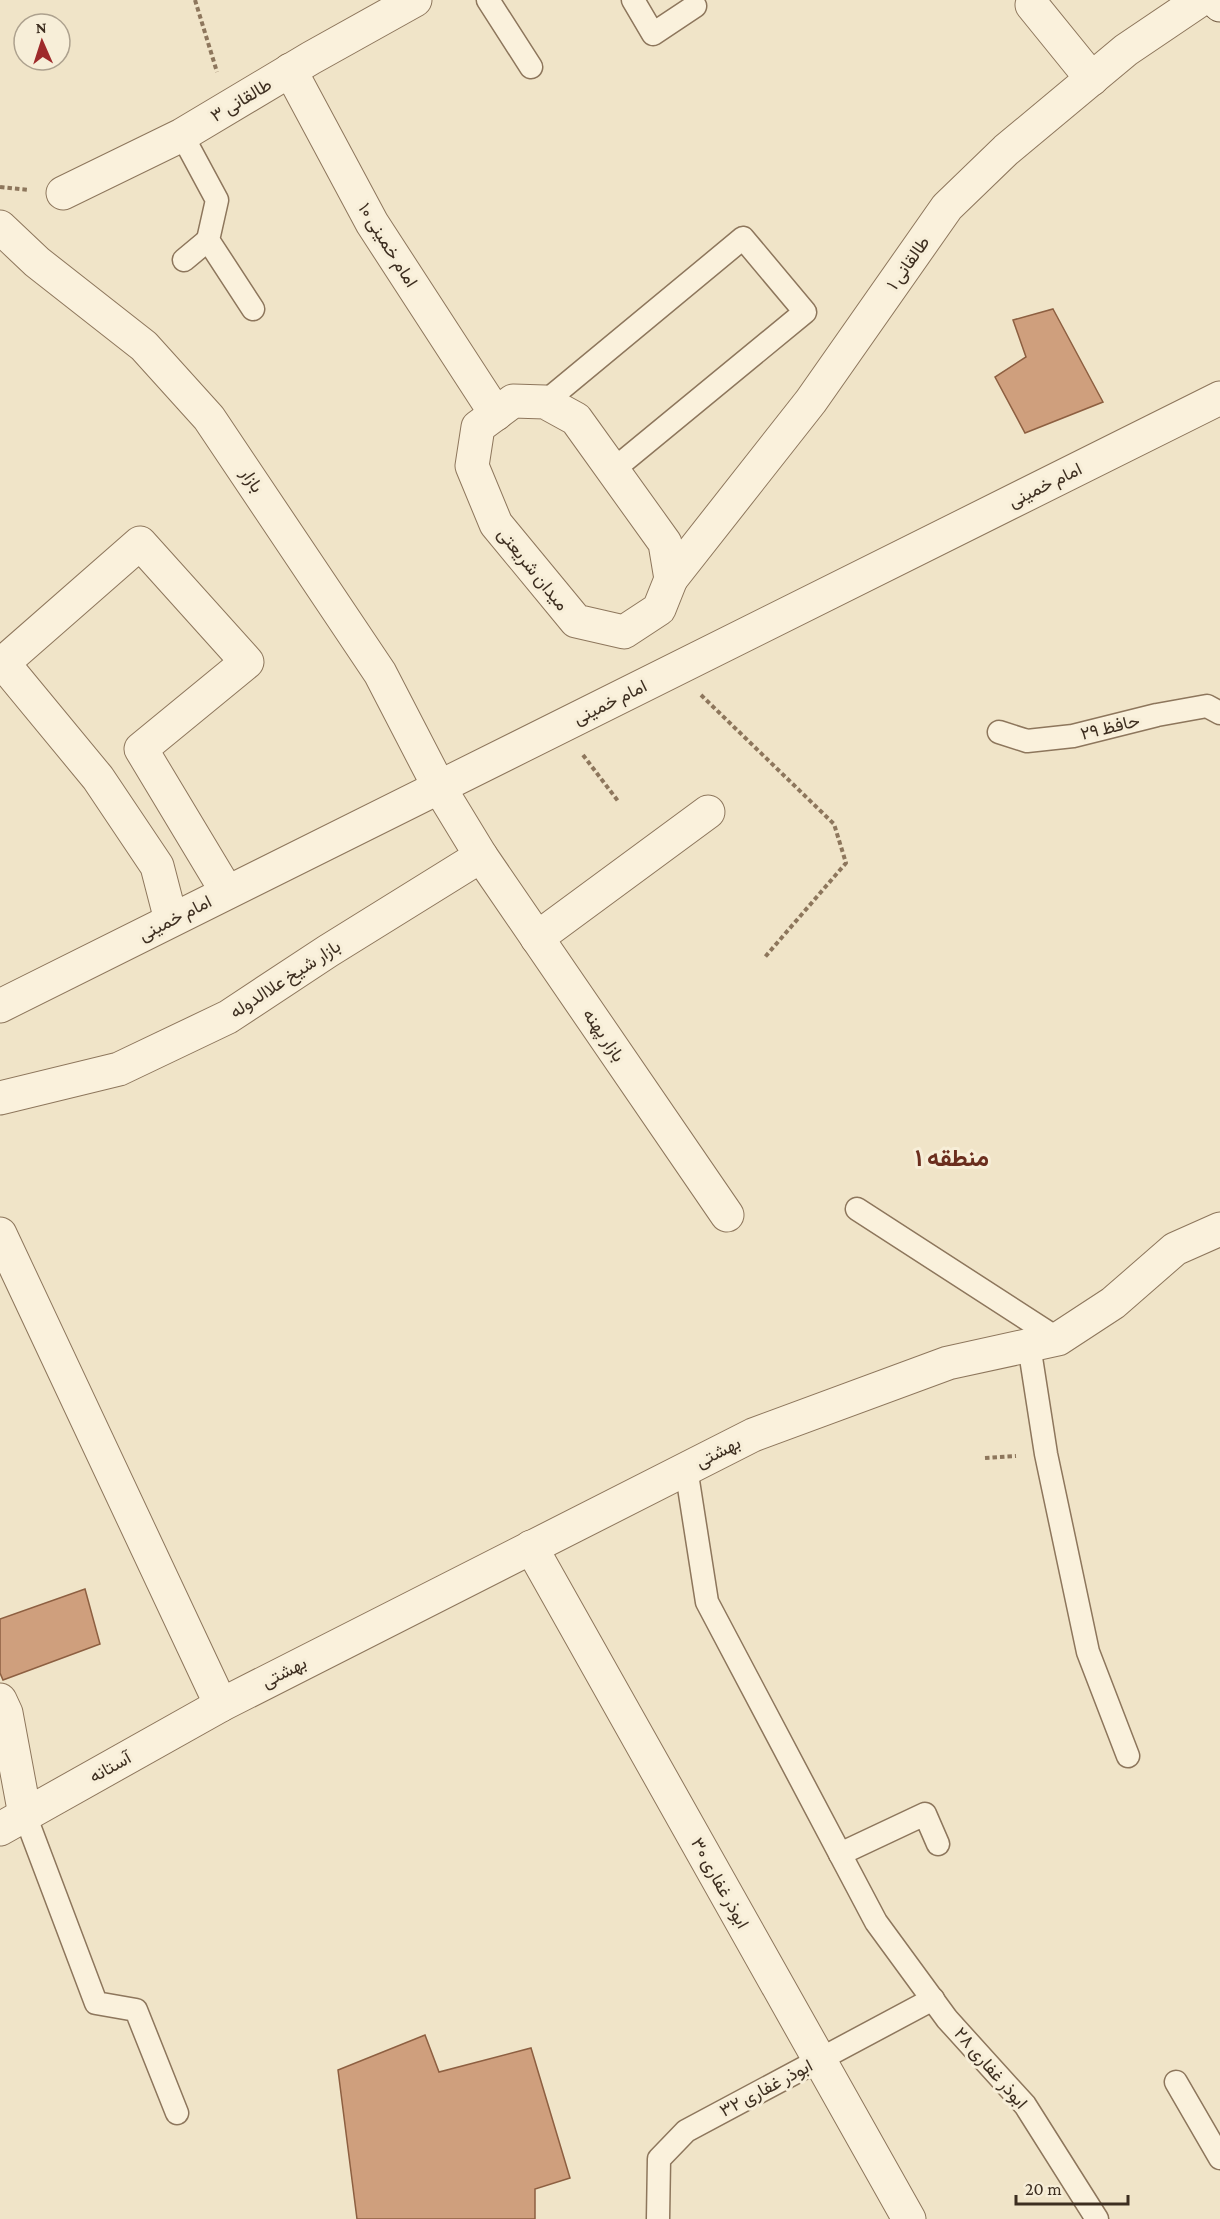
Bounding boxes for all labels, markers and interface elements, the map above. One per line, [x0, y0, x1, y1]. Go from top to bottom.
north arrow [12, 12, 72, 72]
text: N [35, 19, 47, 36]
street label: طالقانی ۳ [207, 74, 276, 127]
street label: امام خمینی ۱۰ [353, 199, 422, 292]
street label: طالقانی ۱ [882, 232, 934, 294]
street label: امام خمینی [1005, 459, 1086, 513]
street label: بازار [235, 463, 267, 497]
street label: میدان شریعتی [493, 524, 572, 615]
street label: امام خمینی [570, 676, 651, 730]
street label: حافظ ۲۹ [1078, 710, 1142, 744]
street label: امام خمینی [135, 891, 216, 947]
street label: بازار شیخ علاالدوله [226, 936, 345, 1024]
street label: بازار پهنه [577, 1005, 629, 1066]
district label: منطقه ۱ [915, 1144, 989, 1171]
street label: بهشتی [692, 1432, 744, 1473]
street label: بهشتی [258, 1652, 310, 1693]
street label: آستانه [86, 1747, 136, 1787]
street label: ابوذر غفاری ۳۰ [686, 1834, 753, 1932]
street label: ابوذر غفاری ۲۸ [950, 2023, 1032, 2113]
street label: ابوذر غفاری ۳۲ [716, 2055, 816, 2122]
scale bar [1016, 2168, 1128, 2206]
text: 20 m [1025, 2179, 1062, 2199]

